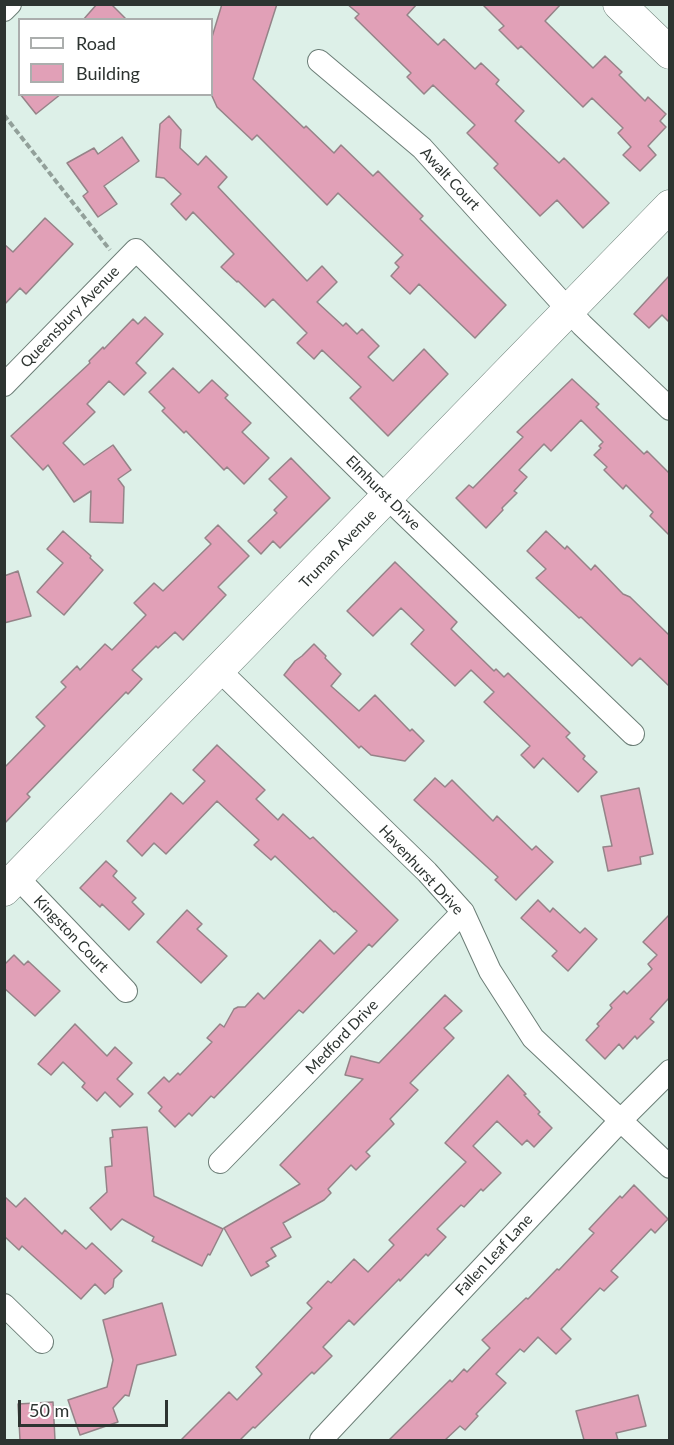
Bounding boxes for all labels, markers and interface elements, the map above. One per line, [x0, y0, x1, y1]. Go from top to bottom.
legend [18, 18, 213, 96]
text: Road [76, 32, 116, 54]
text: Building [76, 62, 140, 84]
street label: Awalt Court [416, 144, 484, 214]
street label: Queensbury Avenue [17, 262, 123, 372]
street label: Elmhurst Drive [342, 452, 424, 534]
street label: Truman Avenue [296, 506, 380, 592]
street label: Havenhurst Drive [375, 821, 467, 919]
street label: Kingston Court [30, 892, 112, 976]
street label: Medford Drive [302, 996, 382, 1078]
street label: Fallen Leaf Lane [452, 1210, 536, 1300]
scale bar [21, 1388, 171, 1426]
text: 50 m [29, 1399, 69, 1421]

